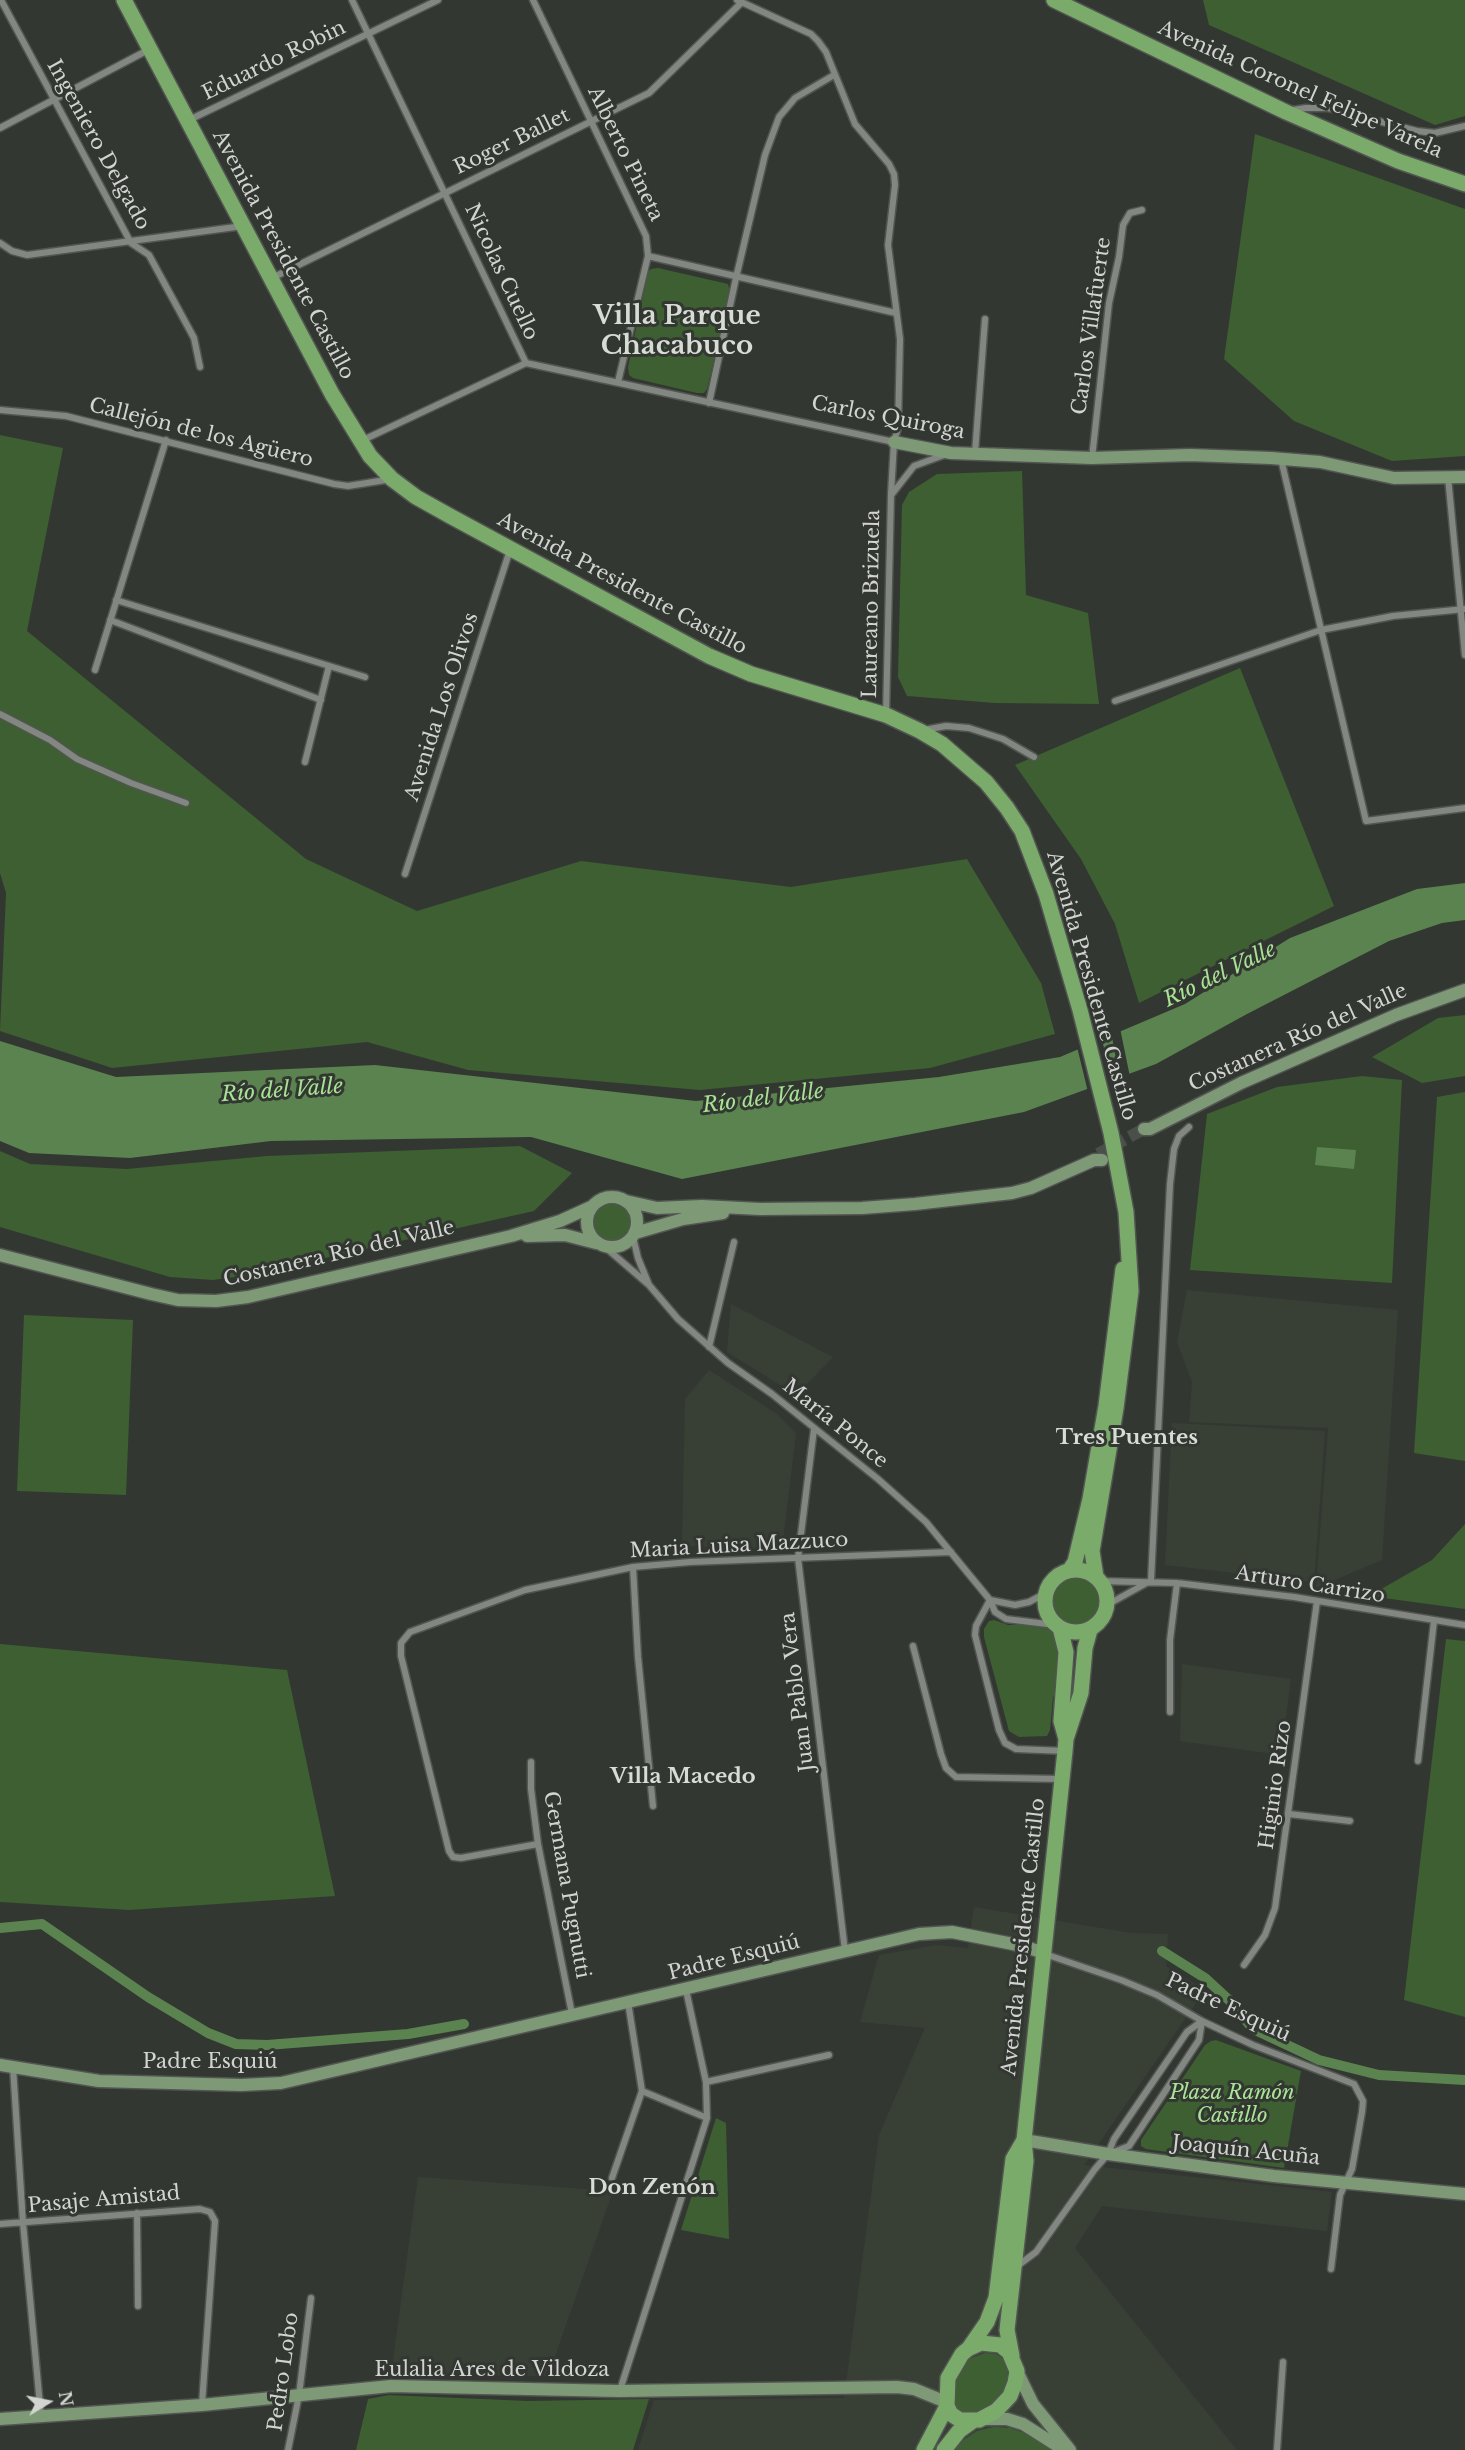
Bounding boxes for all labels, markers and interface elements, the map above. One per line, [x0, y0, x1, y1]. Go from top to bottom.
street label: Eduardo Robin [198, 16, 350, 106]
street label: Avenida Coronel Felipe Varela [1154, 16, 1446, 164]
street label: Ingeniero Delgado [41, 56, 155, 234]
street label: Alberto Pineta [582, 83, 668, 225]
street label: Roger Ballet [450, 104, 574, 180]
street label: Avenida Presidente Castillo [207, 126, 359, 384]
street label: Nicolas Cuello [459, 200, 543, 344]
street label: Carlos Villafuerte [1068, 236, 1116, 416]
district label: Villa Parque Chacabuco [593, 301, 761, 362]
street label: Carlos Quiroga [809, 391, 967, 445]
street label: Callejón de los Agüero [86, 394, 316, 472]
street label: Avenida Presidente Castillo [493, 508, 751, 660]
street label: Laureano Brizuela [858, 509, 886, 699]
street label: Avenida Los Olivos [400, 610, 484, 804]
street label: Avenida Presidente Castillo [1041, 849, 1141, 1123]
water label: Río del Valle [1160, 937, 1280, 1013]
street label: Costanera Río del Valle [1185, 979, 1411, 1097]
water label: Río del Valle [220, 1074, 344, 1108]
water label: Río del Valle [701, 1079, 825, 1119]
street label: Costanera Río del Valle [221, 1216, 457, 1292]
street label: María Ponce [778, 1374, 892, 1474]
district label: Tres Puentes [1056, 1425, 1198, 1451]
street label: Maria Luisa Mazzuco [629, 1528, 849, 1564]
street label: Arturo Carrizo [1233, 1561, 1387, 1609]
street label: Juan Pablo Vera [776, 1611, 820, 1773]
street label: Higinio Rizo [1255, 1719, 1297, 1851]
district label: Villa Macedo [610, 1764, 756, 1790]
street label: Germana Pugnutti [538, 1789, 594, 1981]
street label: Avenida Presidente Castillo [997, 1797, 1051, 2077]
street label: Padre Esquiú [666, 1930, 802, 1986]
street label: Padre Esquiú [1162, 1969, 1294, 2047]
street label: Padre Esquiú [143, 2050, 277, 2074]
park label: Plaza Ramón Castillo [1169, 2081, 1295, 2128]
street label: Joaquín Acuña [1171, 2131, 1321, 2171]
district label: Don Zenón [588, 2175, 716, 2201]
street label: Pasaje Amistad [27, 2181, 181, 2219]
street label: Pedro Lobo [264, 2311, 304, 2433]
street label: Eulalia Ares de Vildoza [375, 2358, 609, 2382]
north arrow [18, 2372, 78, 2432]
text: N [55, 2390, 77, 2408]

